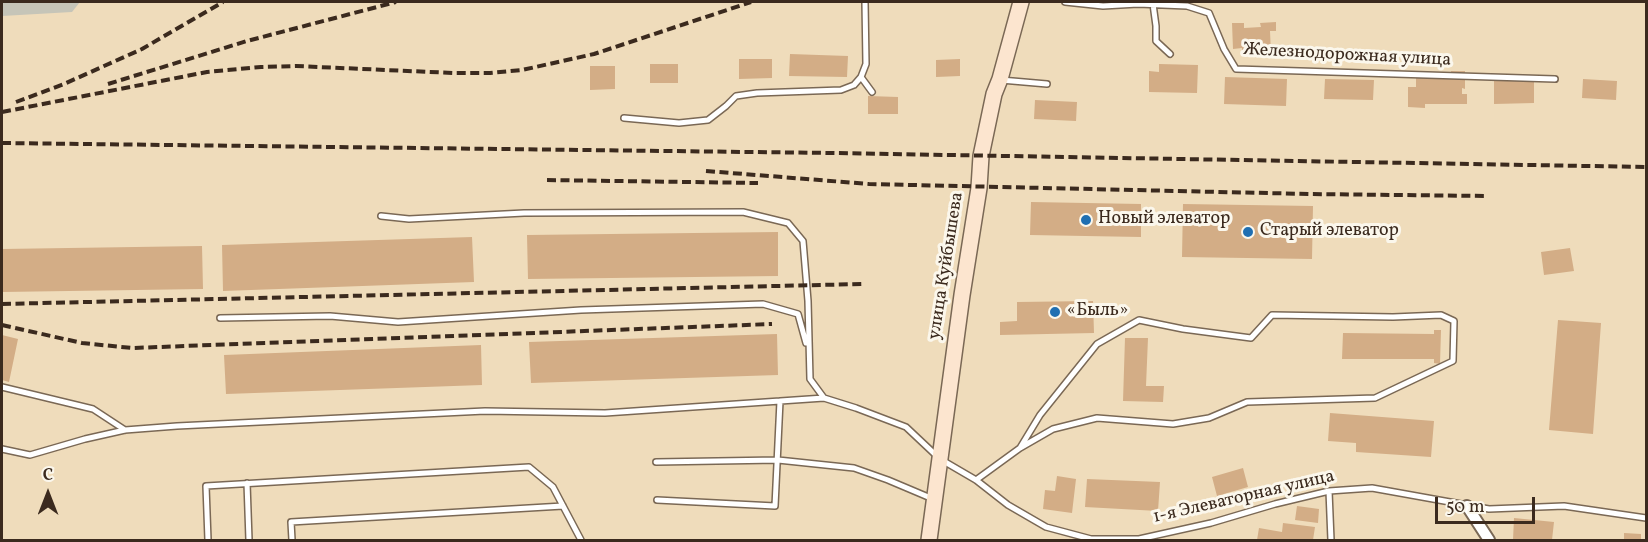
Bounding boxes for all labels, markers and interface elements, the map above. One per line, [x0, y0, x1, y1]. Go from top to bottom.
street label: Железнодорожная улица [1242, 40, 1452, 72]
street label: улица Куйбышева [925, 191, 969, 341]
place label: Новый элеватор [1098, 209, 1230, 231]
marker: Новый элеватор [1079, 213, 1093, 227]
place label: Старый элеватор [1260, 221, 1399, 243]
marker: Старый элеватор [1241, 225, 1255, 239]
place label: «Быль» [1067, 301, 1128, 323]
marker: «Быль» [1048, 305, 1062, 319]
north arrow [18, 464, 78, 524]
text: С [43, 465, 53, 487]
street label: 1-я Элеваторная улица [1151, 467, 1337, 529]
scale bar [1438, 485, 1538, 523]
text: 50 m [1446, 495, 1485, 520]

